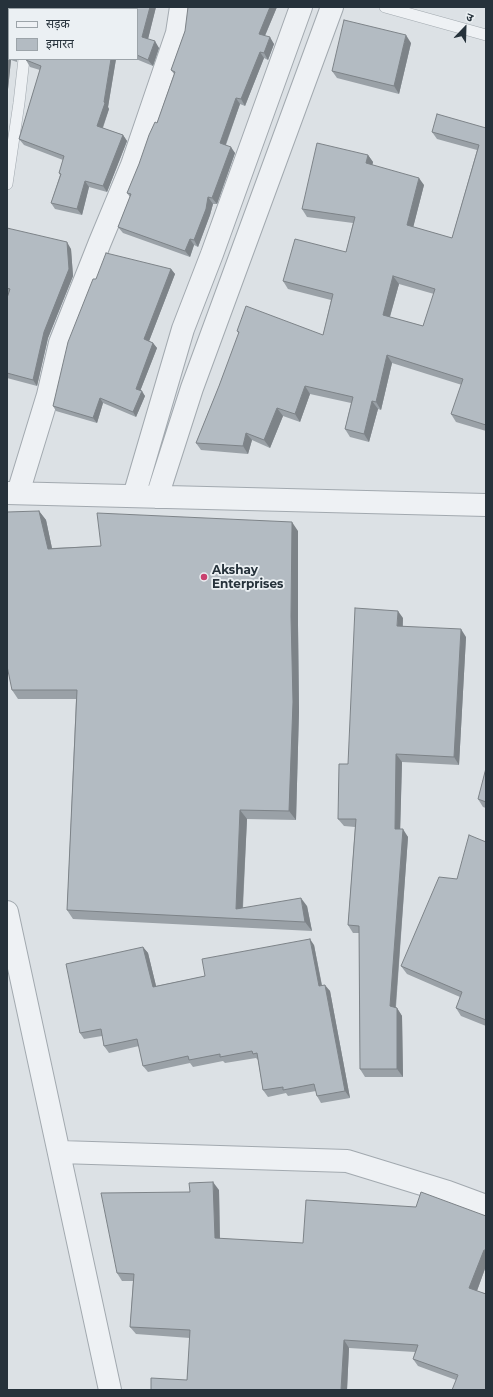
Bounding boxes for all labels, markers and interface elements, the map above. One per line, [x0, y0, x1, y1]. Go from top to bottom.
legend [8, 8, 138, 60]
north arrow [445, 8, 485, 48]
text: उ [464, 9, 475, 25]
text: सड़क [46, 16, 70, 31]
text: इमारत [46, 36, 74, 51]
place label: Akshay Enterprises [212, 563, 283, 591]
marker: Akshay Enterprises [199, 572, 209, 582]

